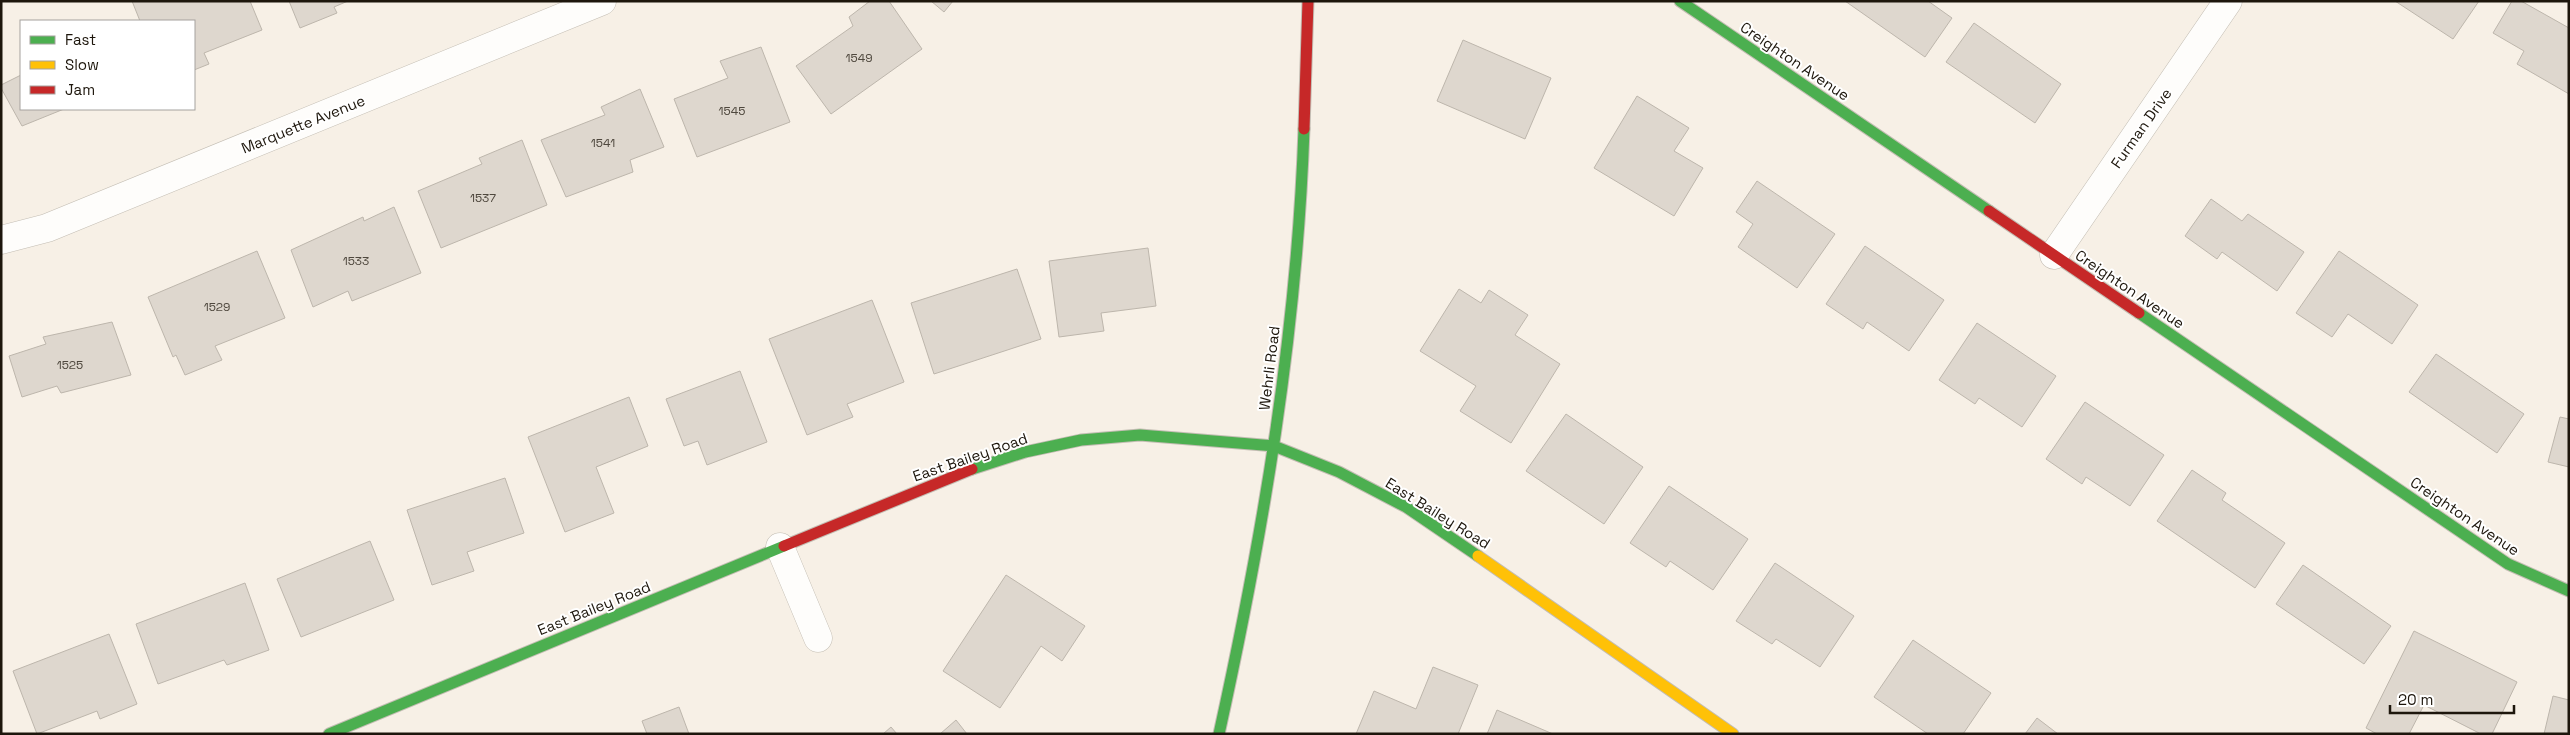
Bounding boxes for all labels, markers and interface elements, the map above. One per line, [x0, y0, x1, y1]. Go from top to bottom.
street label: Creighton Avenue [1737, 17, 1853, 105]
legend [20, 20, 195, 110]
text: Fast [65, 30, 96, 49]
house number: 1549 [845, 50, 873, 66]
text: Slow [65, 55, 99, 74]
text: Jam [65, 80, 95, 99]
street label: Furman Drive [2106, 84, 2176, 172]
street label: Marquette Avenue [238, 90, 368, 158]
house number: 1545 [719, 103, 745, 119]
house number: 1541 [591, 135, 615, 151]
house number: 1537 [470, 190, 496, 206]
street label: Creighton Avenue [2072, 245, 2188, 333]
house number: 1533 [343, 253, 369, 269]
house number: 1529 [204, 299, 230, 315]
street label: Wehrli Road [1254, 325, 1284, 411]
house number: 1525 [57, 357, 83, 373]
street label: East Bailey Road [910, 428, 1030, 486]
street label: Creighton Avenue [2407, 472, 2523, 560]
street label: East Bailey Road [1382, 473, 1494, 553]
street label: East Bailey Road [535, 577, 653, 639]
scale bar [2390, 682, 2514, 714]
text: 20 m [2398, 690, 2433, 709]

